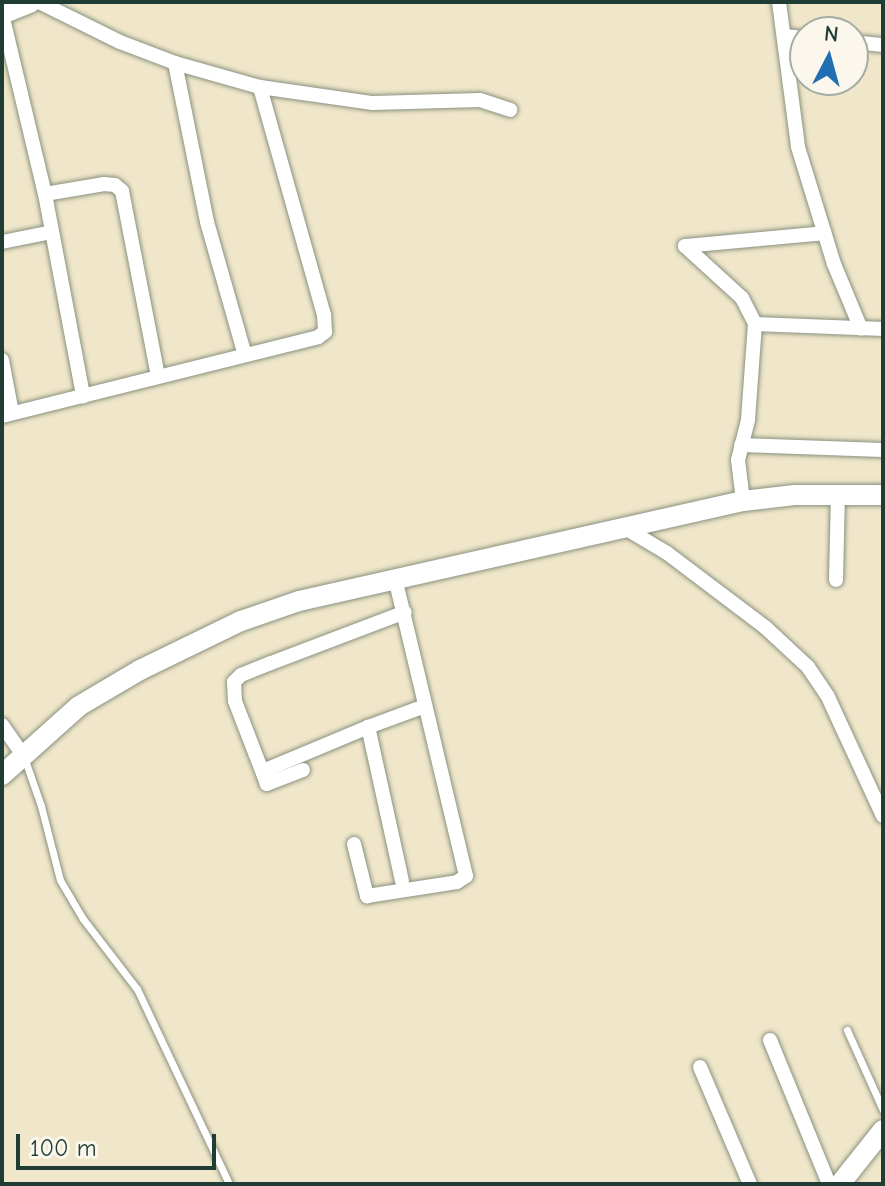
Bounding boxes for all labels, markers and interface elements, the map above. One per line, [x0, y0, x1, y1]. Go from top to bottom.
north arrow [789, 16, 869, 96]
text: N [823, 20, 840, 48]
scale bar [20, 1118, 220, 1168]
text: 100 m [30, 1134, 97, 1162]

